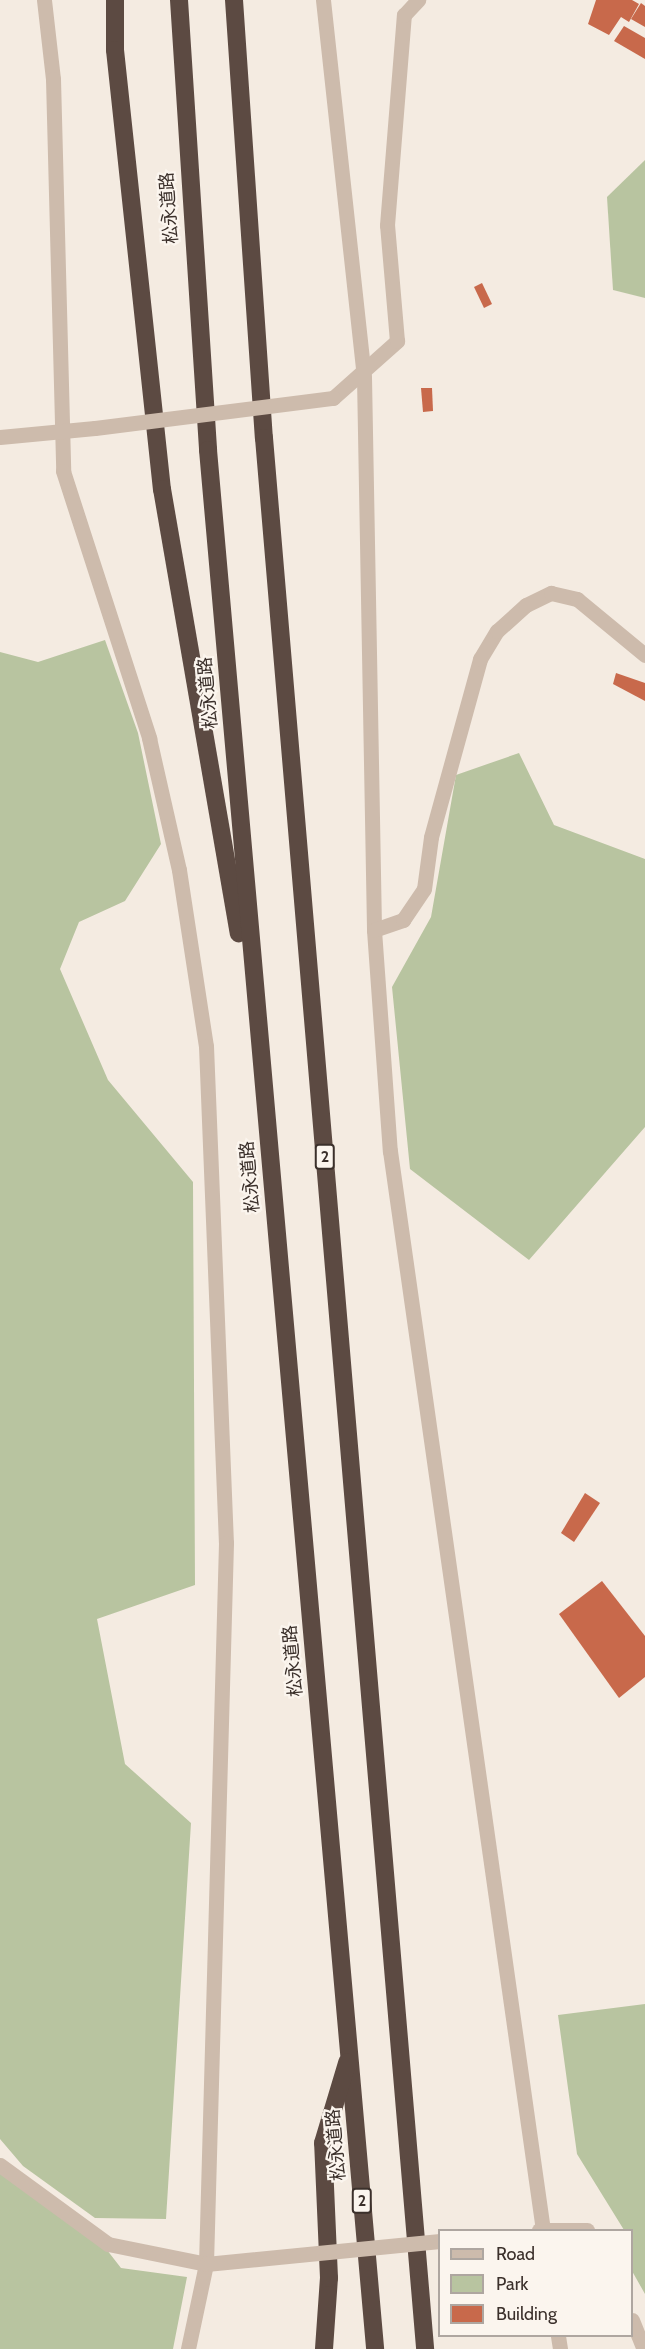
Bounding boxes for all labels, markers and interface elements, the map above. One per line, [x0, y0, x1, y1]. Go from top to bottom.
street label: 松永道路 [156, 171, 182, 245]
street label: 松永道路 [194, 656, 222, 730]
street label: 松永道路 [236, 1140, 264, 1214]
road number: 2 [314, 1144, 336, 1170]
street label: 松永道路 [279, 1624, 307, 1698]
street label: 松永道路 [322, 2108, 350, 2182]
road number: 2 [352, 2188, 372, 2214]
legend [438, 2229, 633, 2337]
text: Road [496, 2243, 535, 2265]
text: Park [496, 2273, 528, 2295]
text: Building [496, 2303, 557, 2325]

